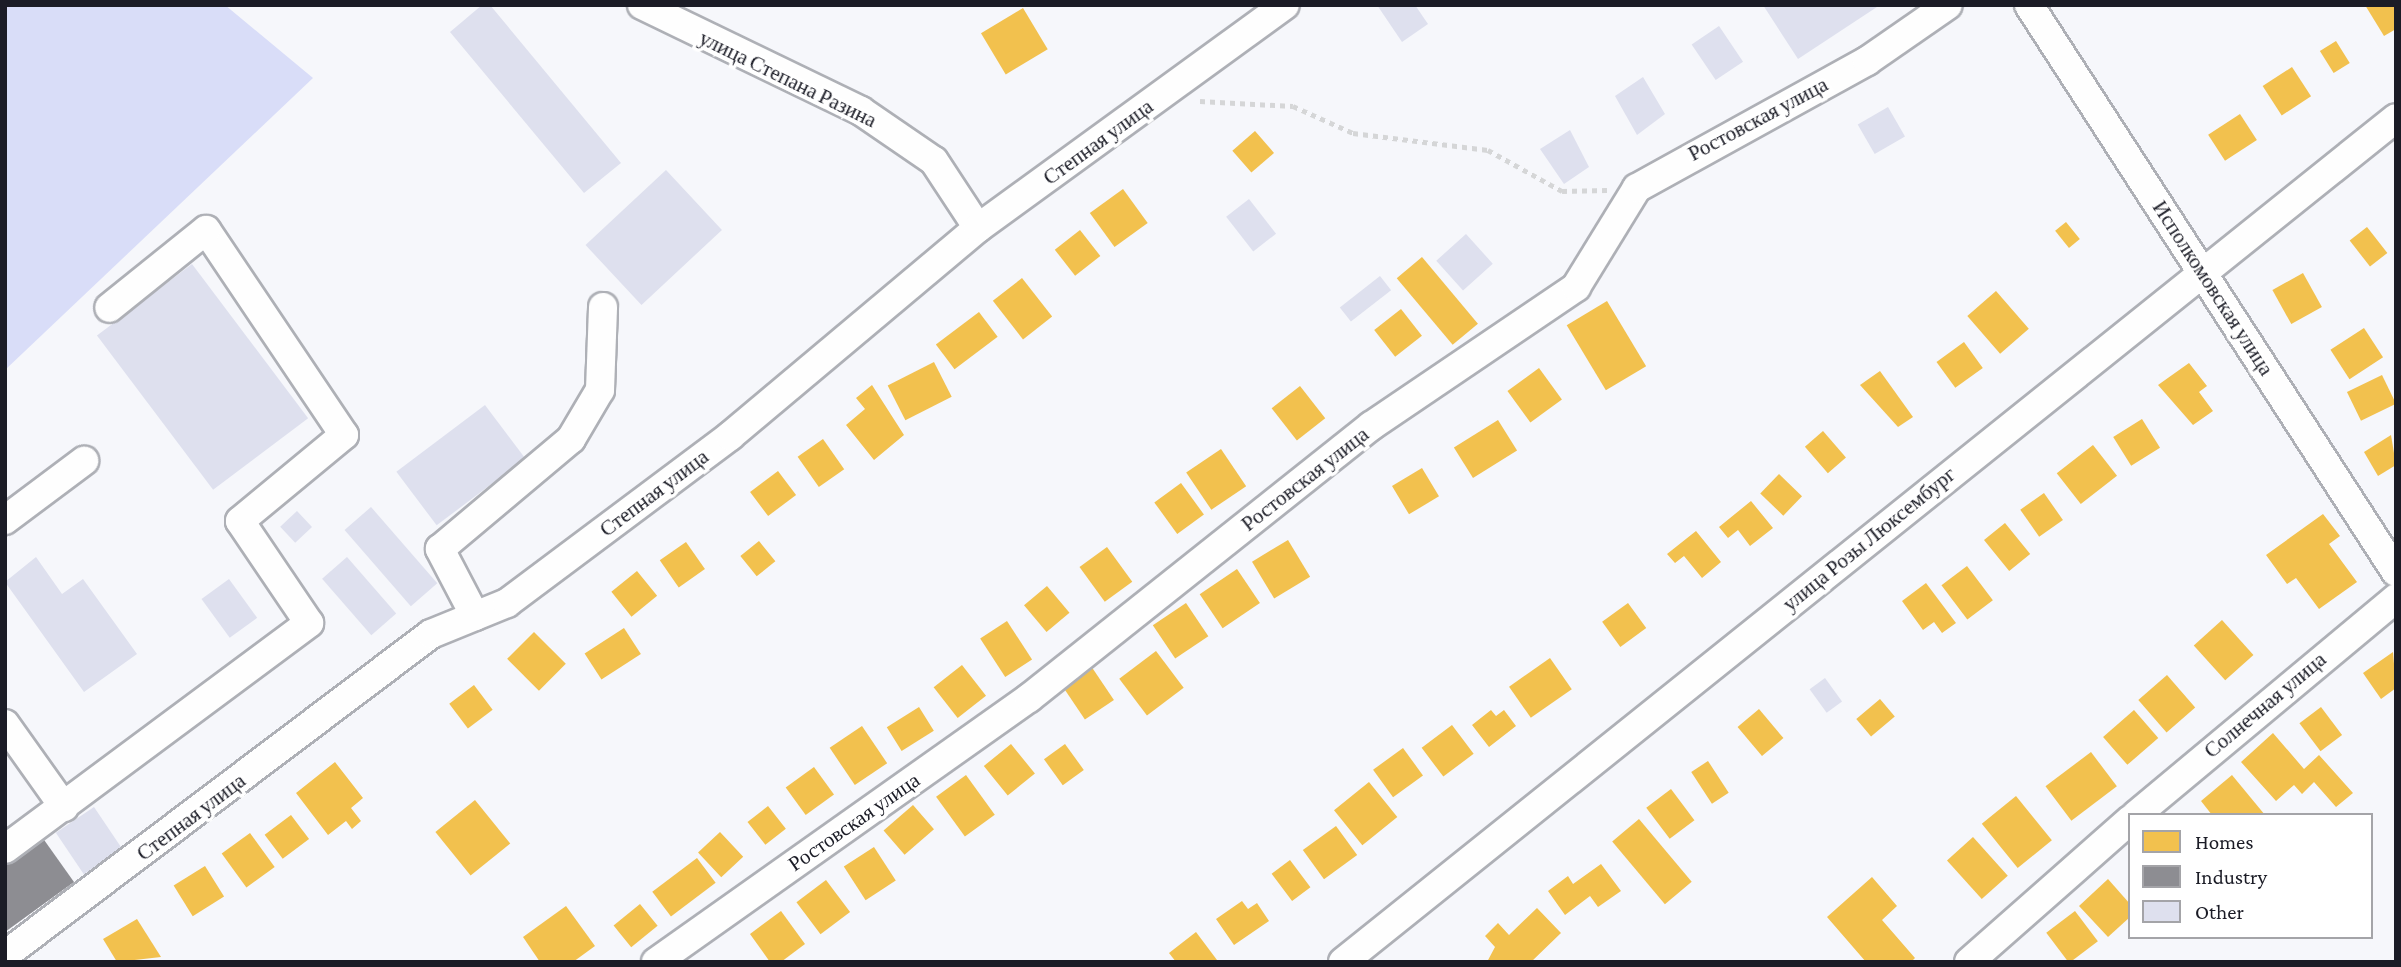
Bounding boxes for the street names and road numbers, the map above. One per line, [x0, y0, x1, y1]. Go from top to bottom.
street label: улица Степана Разина [695, 25, 881, 133]
street label: Ростовская улица [1684, 72, 1832, 166]
street label: Степная улица [1038, 94, 1158, 190]
street label: Исполкомовская улица [2147, 196, 2279, 380]
street label: Ростовская улица [1236, 421, 1374, 537]
street label: Степная улица [595, 444, 713, 542]
street label: улица Розы Люксембург [1777, 462, 1961, 616]
street label: Солнечная улица [2199, 647, 2331, 763]
street label: Ростовская улица [783, 767, 925, 877]
street label: Степная улица [132, 768, 250, 866]

